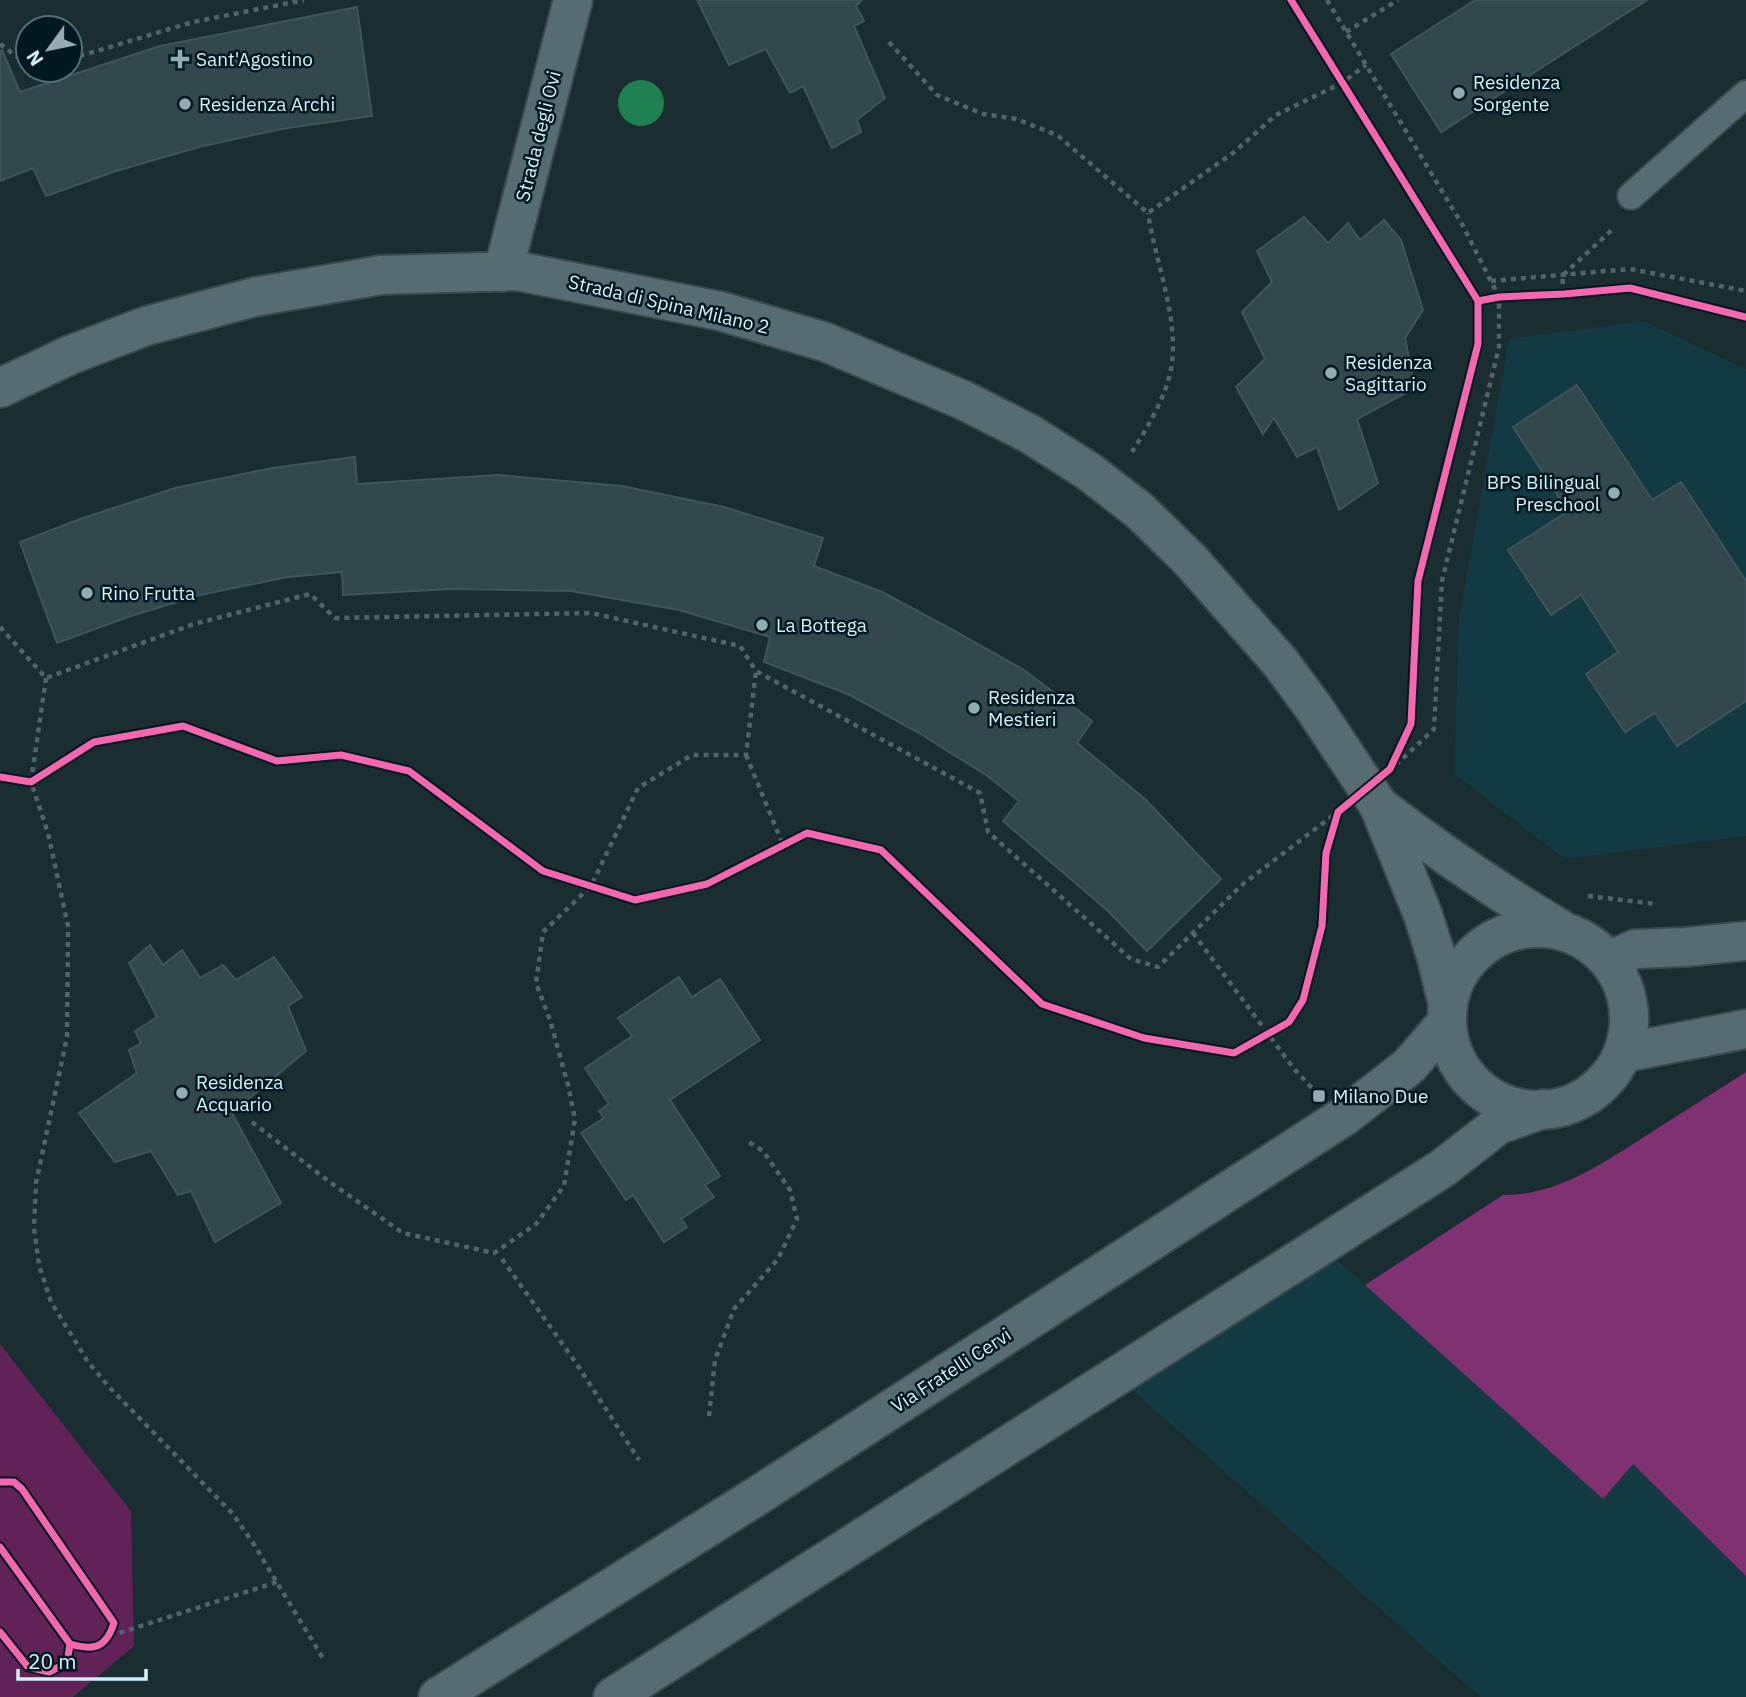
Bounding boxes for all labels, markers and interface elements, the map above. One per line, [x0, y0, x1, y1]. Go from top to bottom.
north arrow [14, 14, 84, 84]
text: N [21, 46, 49, 71]
place label: Sant'Agostino [196, 47, 313, 71]
marker: Sant'Agostino [170, 49, 190, 69]
street label: Strada degli Ovi [510, 68, 566, 204]
place label: Residenza Sorgente [1473, 70, 1561, 116]
marker: Residenza Sorgente [1451, 85, 1467, 101]
place label: Residenza Archi [199, 92, 335, 116]
marker: Residenza Archi [177, 96, 193, 112]
street label: Strada di Spina Milano 2 [566, 269, 772, 339]
place label: Residenza Sagittario [1345, 350, 1433, 396]
marker: Residenza Sagittario [1323, 365, 1339, 381]
place label: BPS Bilingual Preschool [1487, 470, 1600, 516]
marker: BPS Bilingual Preschool [1606, 485, 1622, 501]
place label: Rino Frutta [101, 581, 195, 605]
marker: Rino Frutta [79, 585, 95, 601]
place label: La Bottega [776, 613, 867, 637]
marker: La Bottega [754, 617, 770, 633]
place label: Residenza Mestieri [988, 685, 1076, 731]
marker: Residenza Mestieri [966, 700, 982, 716]
place label: Residenza Acquario [196, 1070, 284, 1116]
place label: Milano Due [1333, 1084, 1428, 1108]
marker: Residenza Acquario [174, 1085, 190, 1101]
marker: Milano Due [1311, 1088, 1327, 1104]
street label: Via Fratelli Cervi [886, 1322, 1016, 1418]
scale bar [18, 1638, 145, 1682]
text: 20 m [28, 1647, 77, 1675]

